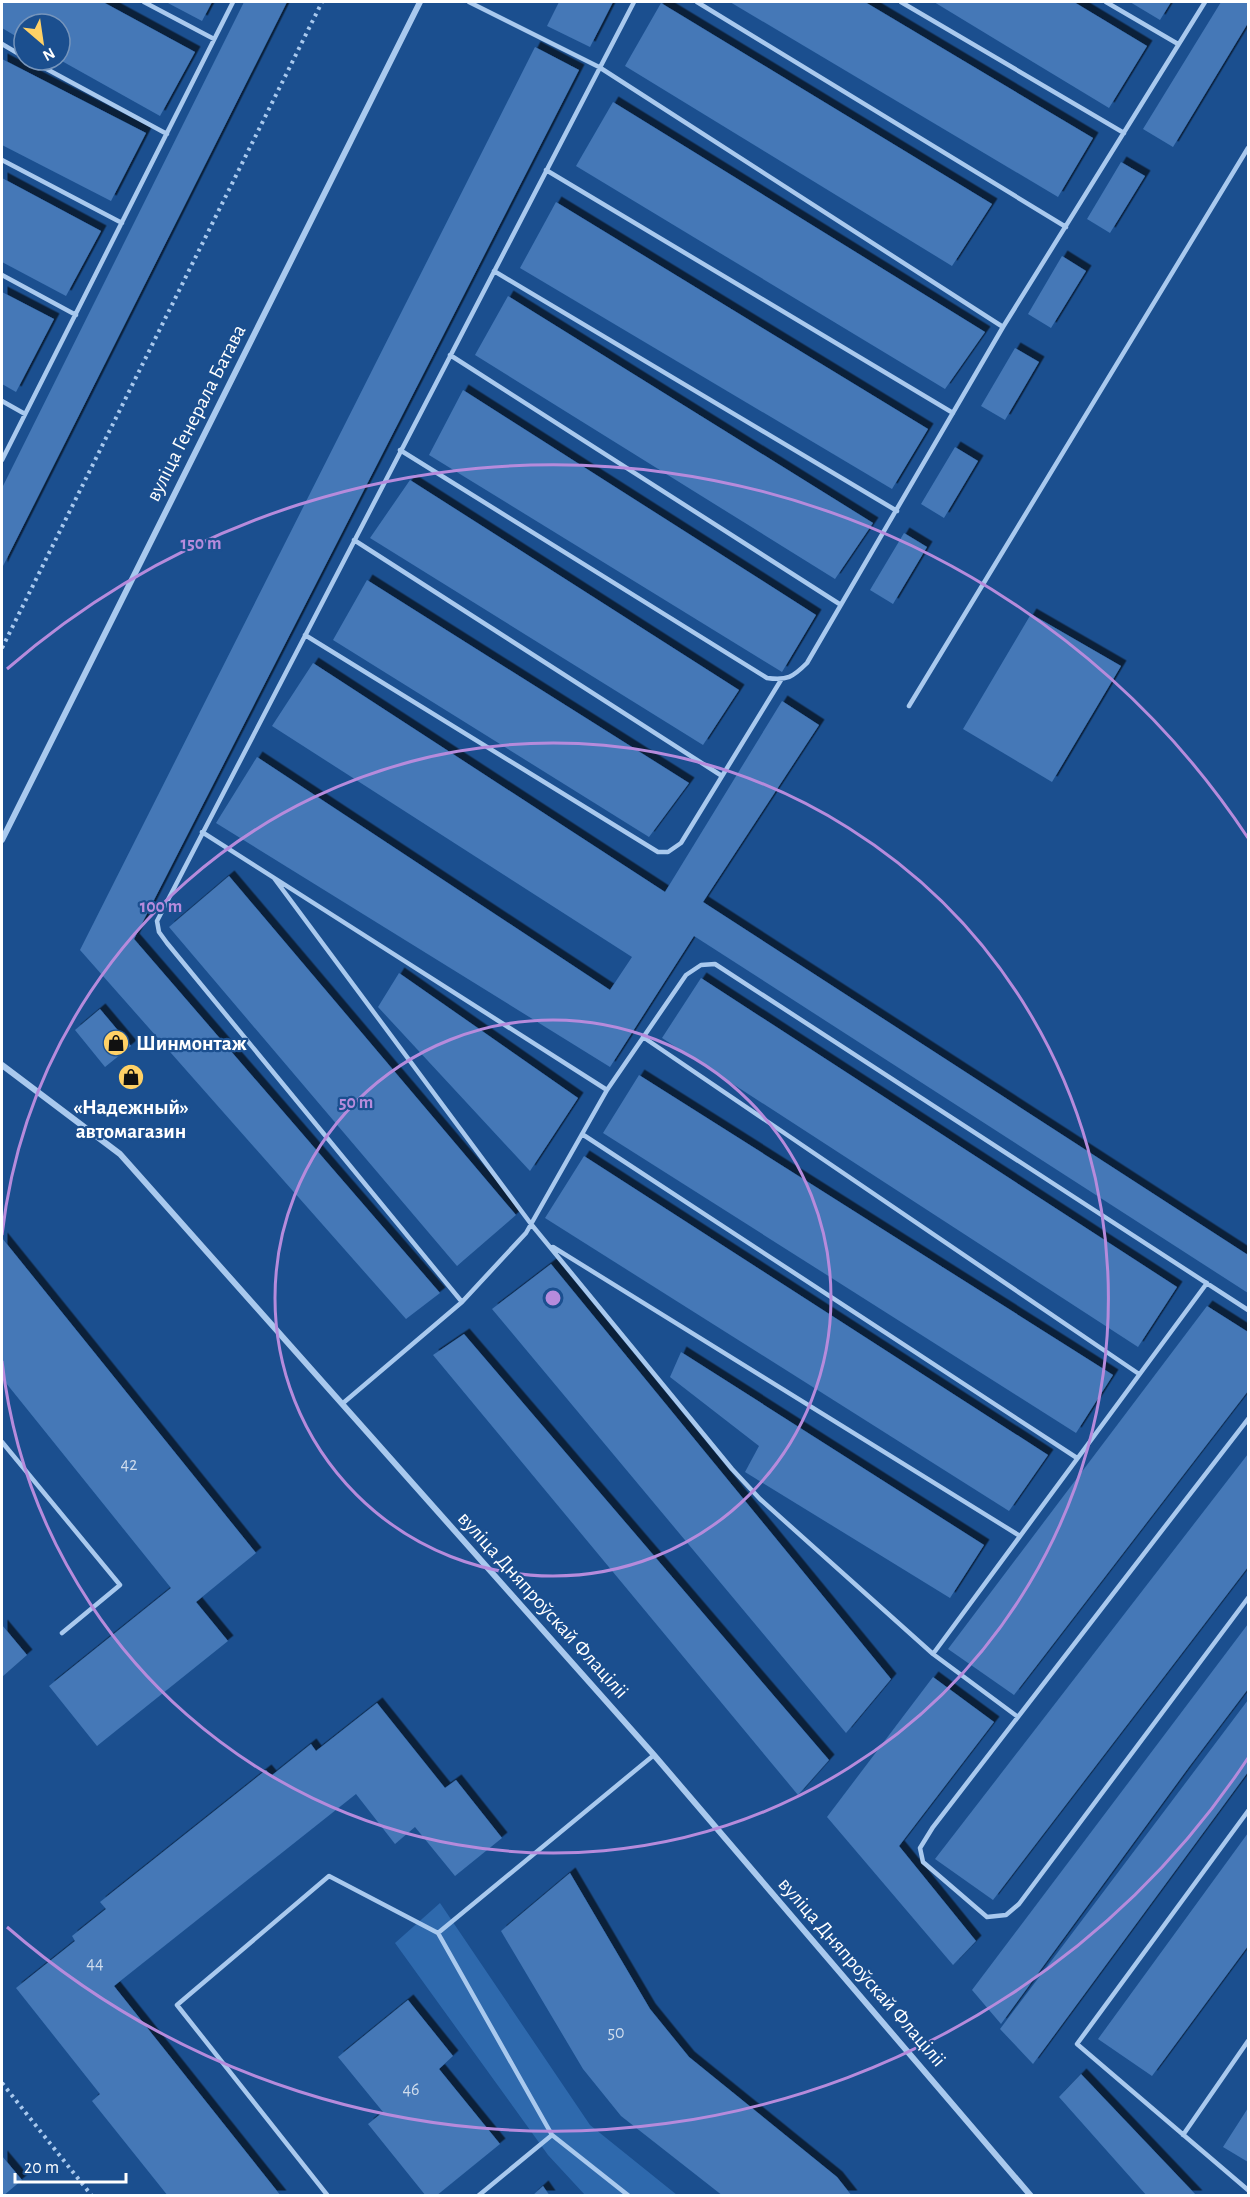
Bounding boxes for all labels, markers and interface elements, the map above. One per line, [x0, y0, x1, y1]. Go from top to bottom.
north arrow [12, 12, 72, 72]
text: N [40, 45, 58, 64]
street label: вуліца Генерала Батава [142, 321, 250, 505]
text: 150 m [181, 535, 221, 553]
text: 100 m [140, 898, 182, 916]
shop icon: Шинмонтаж [101, 1028, 131, 1058]
place label: Шинмонтаж [136, 1033, 247, 1054]
shop icon: «Надежный» автомагазин [116, 1062, 146, 1092]
text: 50 m [339, 1094, 373, 1112]
place label: «Надежный» автомагазин [73, 1097, 189, 1142]
centre of rings [543, 1288, 563, 1308]
house number: 42 [121, 1456, 137, 1474]
street label: вуліца Дняпроўскай Флаціліі [454, 1508, 632, 1702]
street label: вуліца Дняпроўскай Флаціліі [774, 1873, 950, 2071]
house number: 44 [86, 1955, 104, 1973]
house number: 50 [607, 2024, 625, 2042]
house number: 46 [402, 2081, 420, 2099]
scale bar [15, 2146, 126, 2184]
text: 20 m [24, 2159, 59, 2177]

